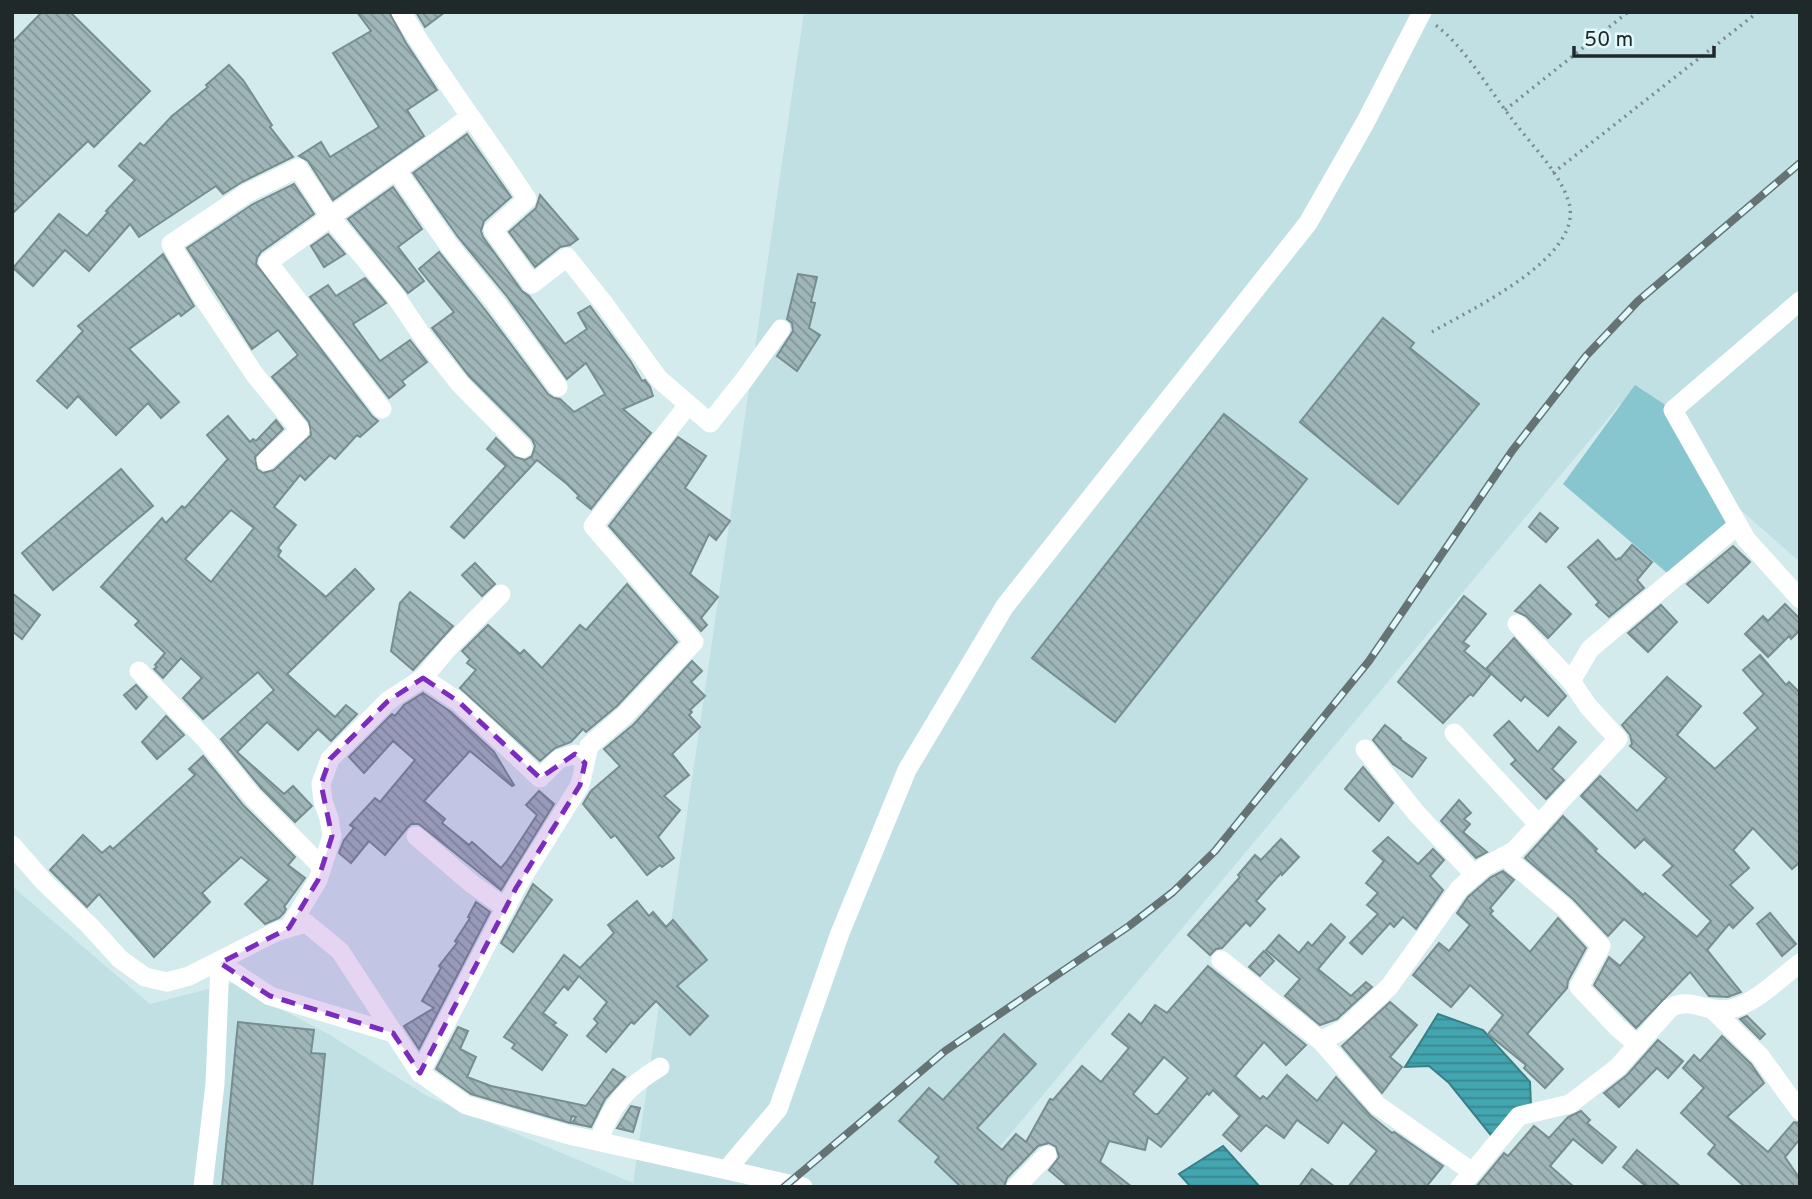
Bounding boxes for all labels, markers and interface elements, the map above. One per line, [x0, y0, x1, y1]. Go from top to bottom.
scale bar [1574, 14, 1714, 58]
text: 50 m [1584, 27, 1633, 54]

